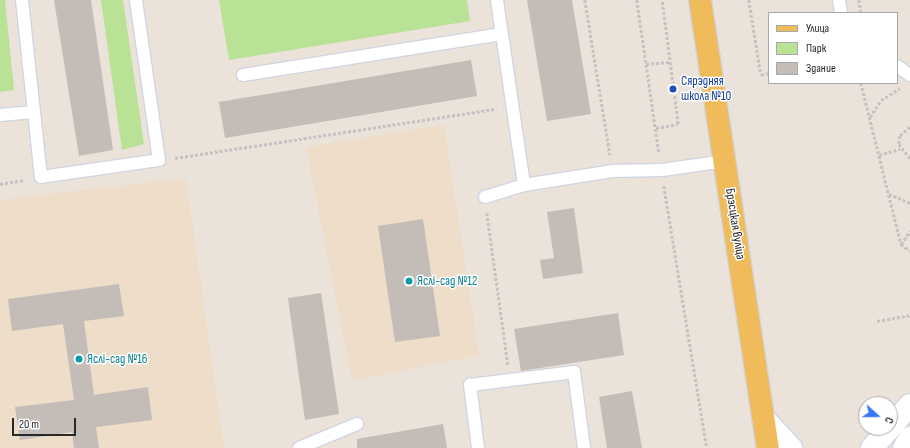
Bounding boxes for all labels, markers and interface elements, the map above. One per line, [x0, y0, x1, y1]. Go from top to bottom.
legend [768, 12, 898, 84]
text: Улица [806, 21, 829, 36]
text: Парк [806, 41, 826, 56]
text: Здание [806, 61, 836, 76]
place label: Сярэдняя школа №10 [681, 74, 731, 105]
marker: Сярэдняя школа №10 [668, 84, 678, 94]
street label: Брэсцкая вуліца [722, 187, 748, 261]
place label: Яслі-сад №12 [417, 273, 477, 289]
marker: Яслі-сад №12 [404, 276, 414, 286]
place label: Яслі-сад №16 [87, 351, 147, 367]
marker: Яслі-сад №16 [74, 354, 84, 364]
north arrow [858, 396, 898, 436]
scale bar [14, 410, 78, 436]
text: С [882, 415, 896, 425]
text: 20 m [19, 417, 39, 432]

